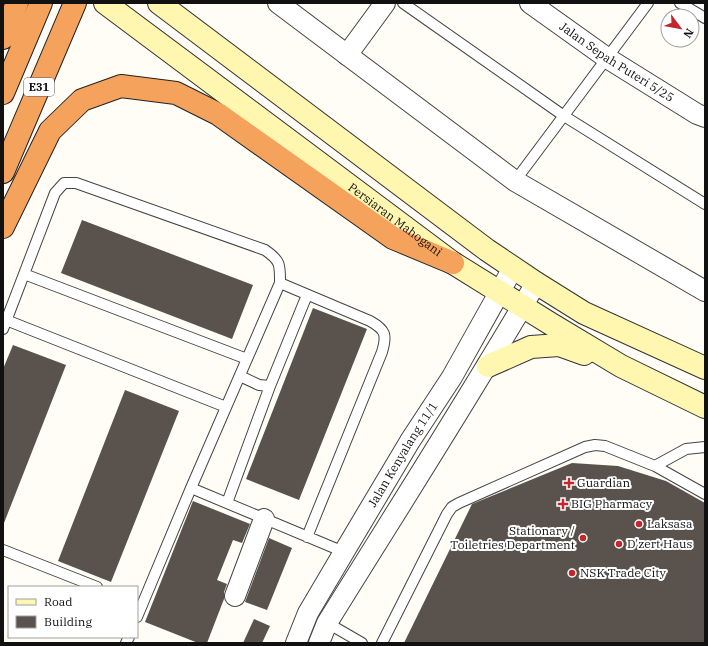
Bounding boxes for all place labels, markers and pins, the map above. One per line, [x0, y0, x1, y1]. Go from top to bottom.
place label: Guardian [577, 475, 631, 490]
marker: Guardian [564, 478, 574, 488]
place label: BIG Pharmacy [571, 496, 653, 511]
marker: BIG Pharmacy [558, 499, 568, 509]
place label: Laksasa [647, 516, 693, 531]
marker: Laksasa [634, 519, 644, 529]
place label: Stationary / Toiletries Department [450, 523, 575, 552]
marker: Stationary / Toiletries Department [578, 533, 588, 543]
place label: D'zert Haus [627, 536, 692, 551]
marker: D'zert Haus [614, 539, 624, 549]
place label: NSK Trade City [580, 565, 666, 580]
marker: NSK Trade City [567, 568, 577, 578]

